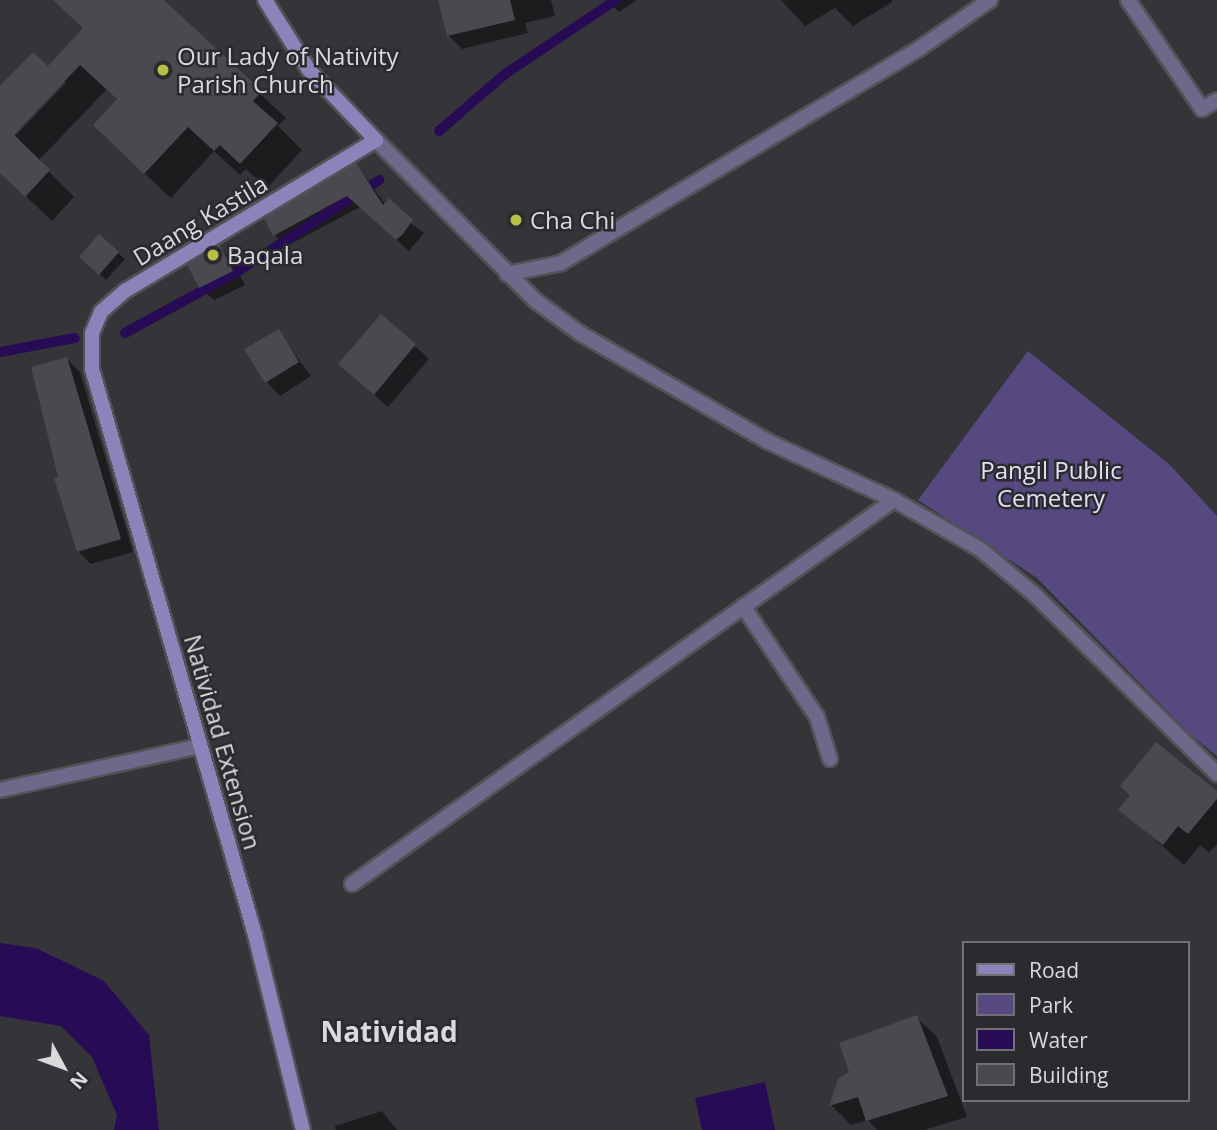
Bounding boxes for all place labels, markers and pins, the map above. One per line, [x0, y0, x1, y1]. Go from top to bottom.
place label: Our Lady of Nativity Parish Church [177, 42, 399, 98]
marker: Our Lady of Nativity Parish Church [155, 62, 171, 78]
place label: Cha Chi [530, 206, 615, 234]
marker: Cha Chi [508, 212, 524, 228]
place label: Baqala [227, 241, 303, 269]
marker: Baqala [205, 247, 221, 263]

